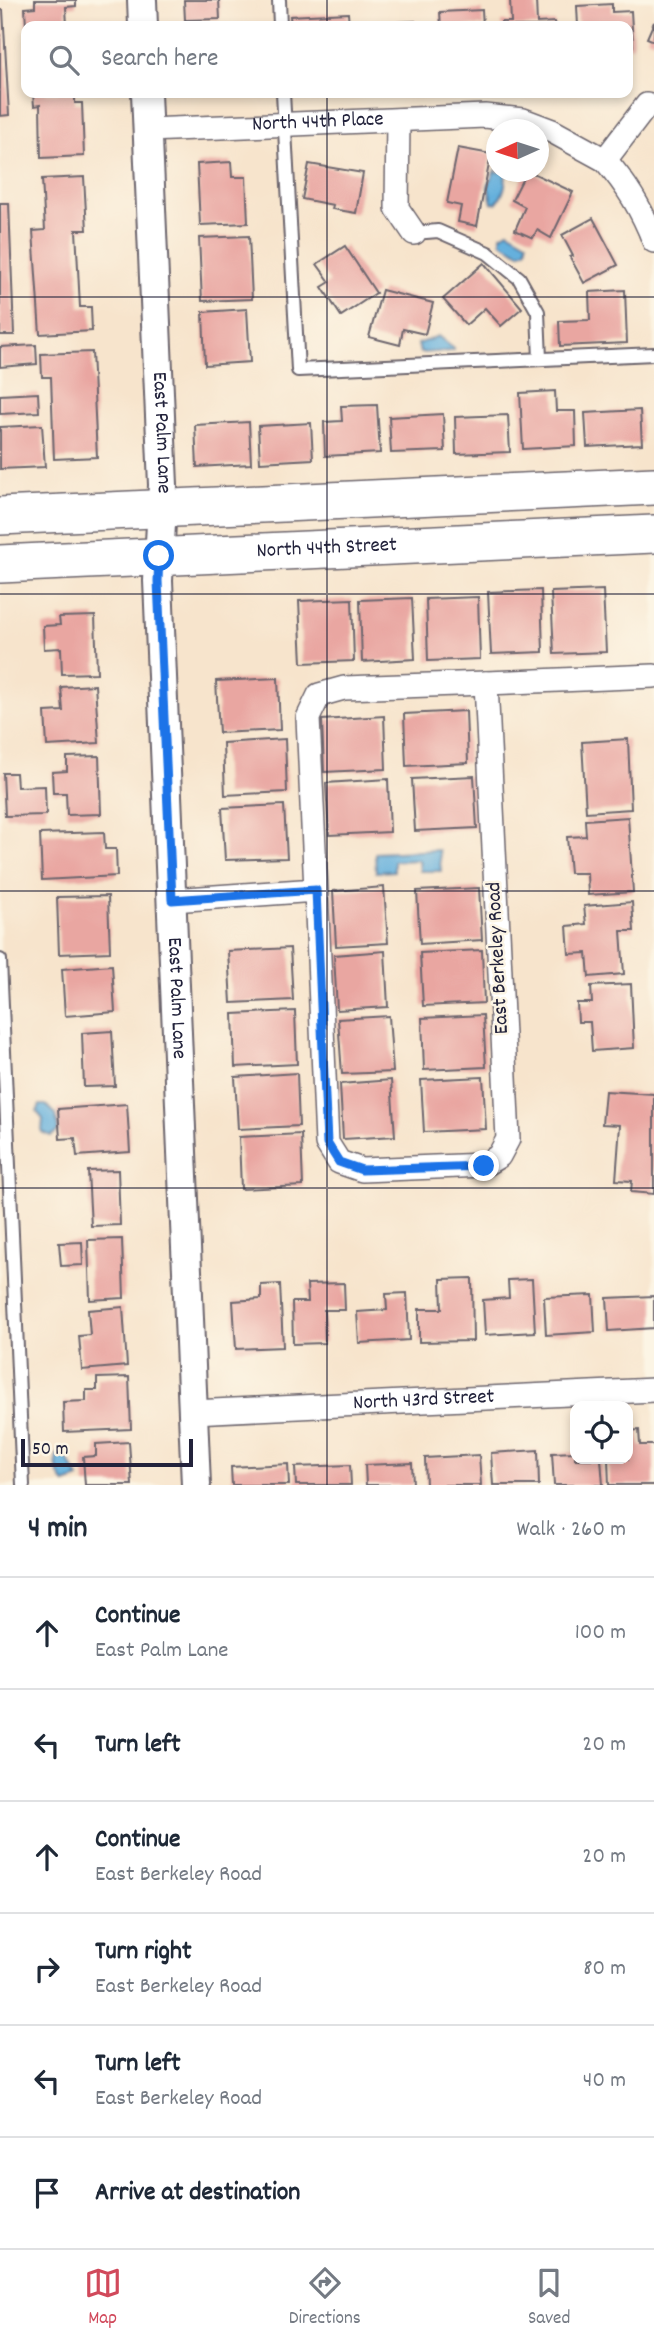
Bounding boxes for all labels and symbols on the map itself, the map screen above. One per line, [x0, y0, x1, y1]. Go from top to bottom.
street label: North 44th Place [252, 105, 384, 141]
north arrow [486, 119, 549, 182]
street label: East Palm Lane [143, 371, 178, 494]
street label: North 44th Street [256, 531, 398, 567]
route start [143, 540, 174, 571]
street label: East Berkeley Road [480, 881, 518, 1035]
street label: East Palm Lane [158, 937, 193, 1060]
route end [468, 1150, 499, 1181]
street label: North 43rd Street [352, 1383, 495, 1419]
scale bar [21, 1436, 192, 1468]

